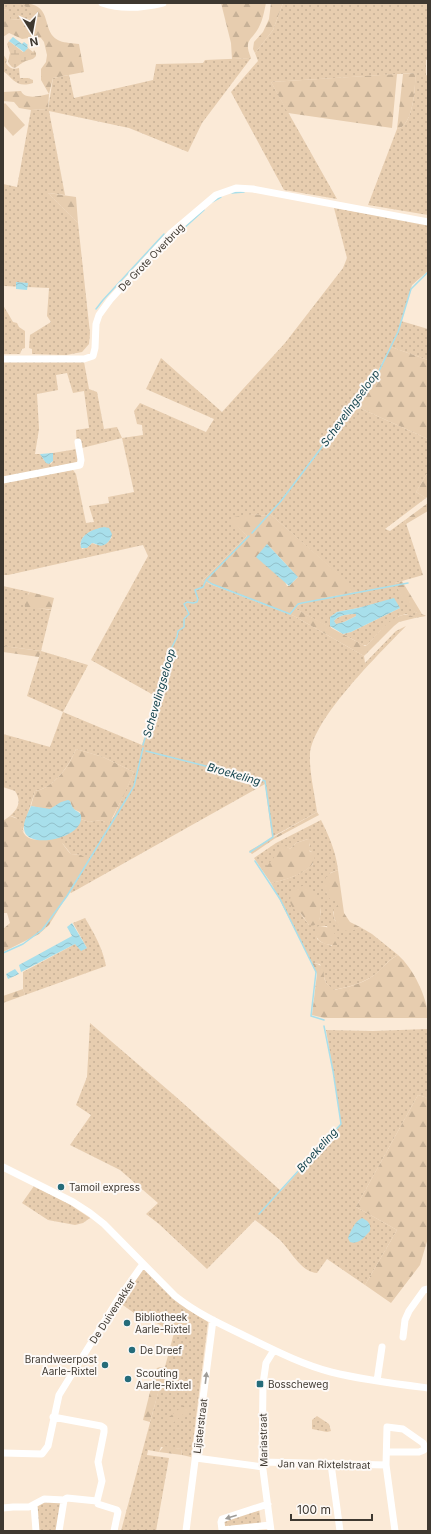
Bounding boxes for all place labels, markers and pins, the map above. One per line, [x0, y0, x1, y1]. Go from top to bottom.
place label: Tamoil express [69, 1181, 140, 1193]
marker: Tamoil express [56, 1182, 66, 1192]
place label: Bibliotheek Aarle-Rixtel [135, 1311, 190, 1335]
marker: Bibliotheek Aarle-Rixtel [122, 1318, 132, 1328]
place label: De Dreef [140, 1344, 182, 1356]
marker: De Dreef [127, 1345, 137, 1355]
place label: Brandweerpost Aarle-Rixtel [25, 1353, 98, 1377]
marker: Brandweerpost Aarle-Rixtel [100, 1360, 110, 1370]
place label: Scouting Aarle-Rixtel [136, 1367, 191, 1391]
marker: Scouting Aarle-Rixtel [123, 1374, 133, 1384]
place label: Bosscheweg [268, 1378, 328, 1390]
marker: Bosscheweg [255, 1379, 265, 1389]

